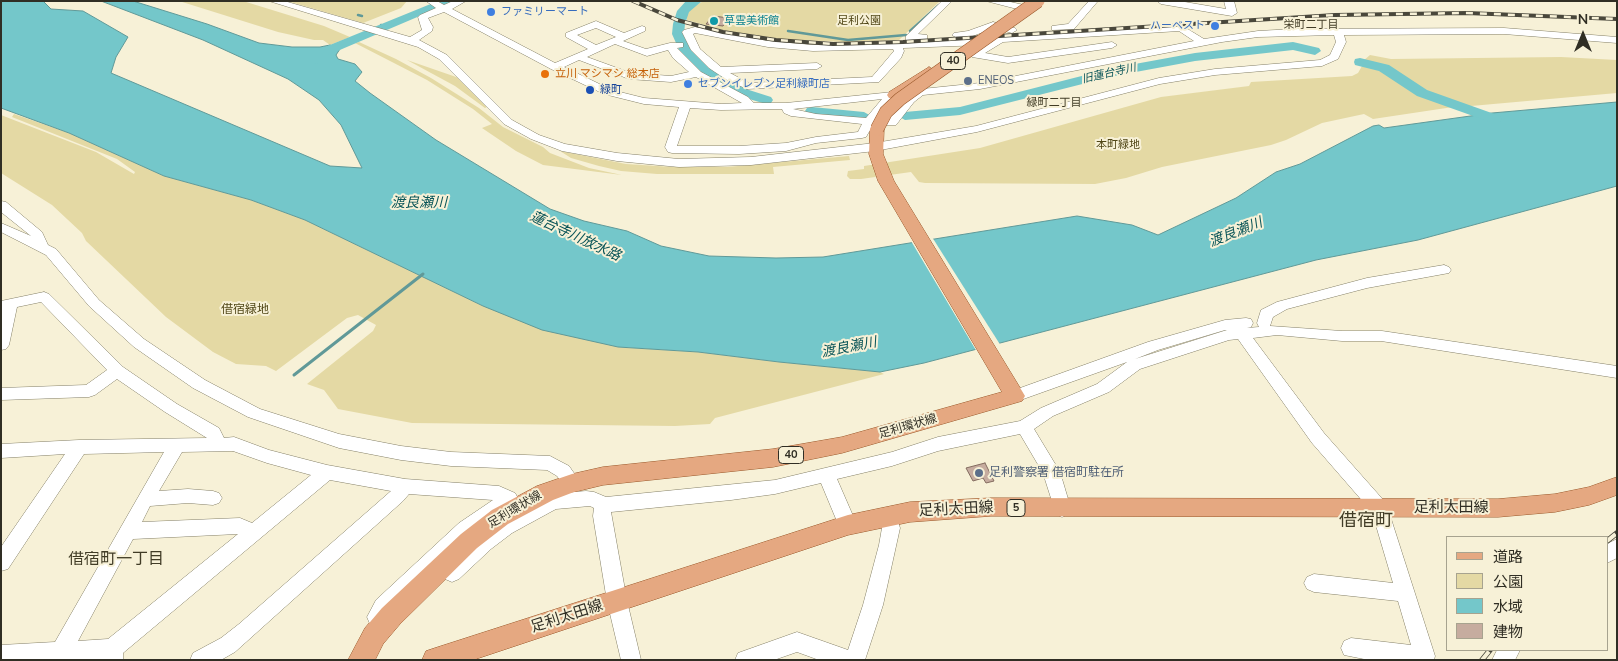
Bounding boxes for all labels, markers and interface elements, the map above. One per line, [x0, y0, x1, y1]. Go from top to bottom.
place label: ファミリーマート [501, 5, 589, 19]
marker: ファミリーマート [485, 6, 497, 18]
north arrow [1558, 10, 1608, 60]
text: N [1578, 10, 1588, 29]
place label: 草雲美術館 [724, 14, 779, 28]
park label: 足利公園 [837, 14, 881, 28]
marker: 草雲美術館 [708, 15, 720, 27]
district label: 栄町二丁目 [1284, 18, 1338, 32]
place label: ハーベスト [1150, 19, 1205, 33]
marker: ハーベスト [1209, 20, 1221, 32]
road number: 40 [940, 52, 966, 70]
water label: 旧蓮台寺川 [1081, 61, 1137, 87]
place label: 立川 マシマシ 総本店 [555, 67, 660, 81]
marker: 立川 マシマシ 総本店 [539, 68, 551, 80]
place label: ENEOS [978, 74, 1014, 88]
marker: ENEOS [962, 75, 974, 87]
place label: セブンイレブン足利緑町店 [698, 77, 830, 91]
marker: セブンイレブン足利緑町店 [682, 78, 694, 90]
place label: 緑町 [600, 83, 622, 97]
marker: 緑町 [584, 84, 596, 96]
district label: 緑町二丁目 [1027, 96, 1081, 110]
park label: 本町緑地 [1096, 138, 1140, 152]
water label: 渡良瀬川 [391, 196, 447, 212]
water label: 蓮台寺川放水路 [527, 209, 623, 265]
water label: 渡良瀬川 [1207, 215, 1265, 251]
park label: 借宿緑地 [221, 303, 269, 317]
water label: 渡良瀬川 [820, 334, 878, 362]
street label: 足利環状線 [877, 412, 939, 442]
road number: 40 [778, 446, 804, 464]
place label: 足利警察署 借宿町駐在所 [989, 466, 1124, 480]
marker: 足利警察署 借宿町駐在所 [973, 467, 985, 479]
street label: 足利環状線 [486, 488, 544, 532]
street label: 足利太田線 [918, 499, 994, 521]
road number: 5 [1007, 499, 1025, 516]
street label: 足利太田線 [1414, 499, 1488, 517]
district label: 借宿町 [1339, 511, 1393, 533]
legend [1446, 536, 1608, 651]
text: 道路 [1493, 547, 1523, 567]
district label: 借宿町一丁目 [68, 550, 164, 570]
text: 公園 [1493, 572, 1523, 592]
street label: 足利太田線 [529, 597, 605, 637]
text: 水域 [1493, 597, 1523, 617]
text: 建物 [1493, 622, 1523, 642]

